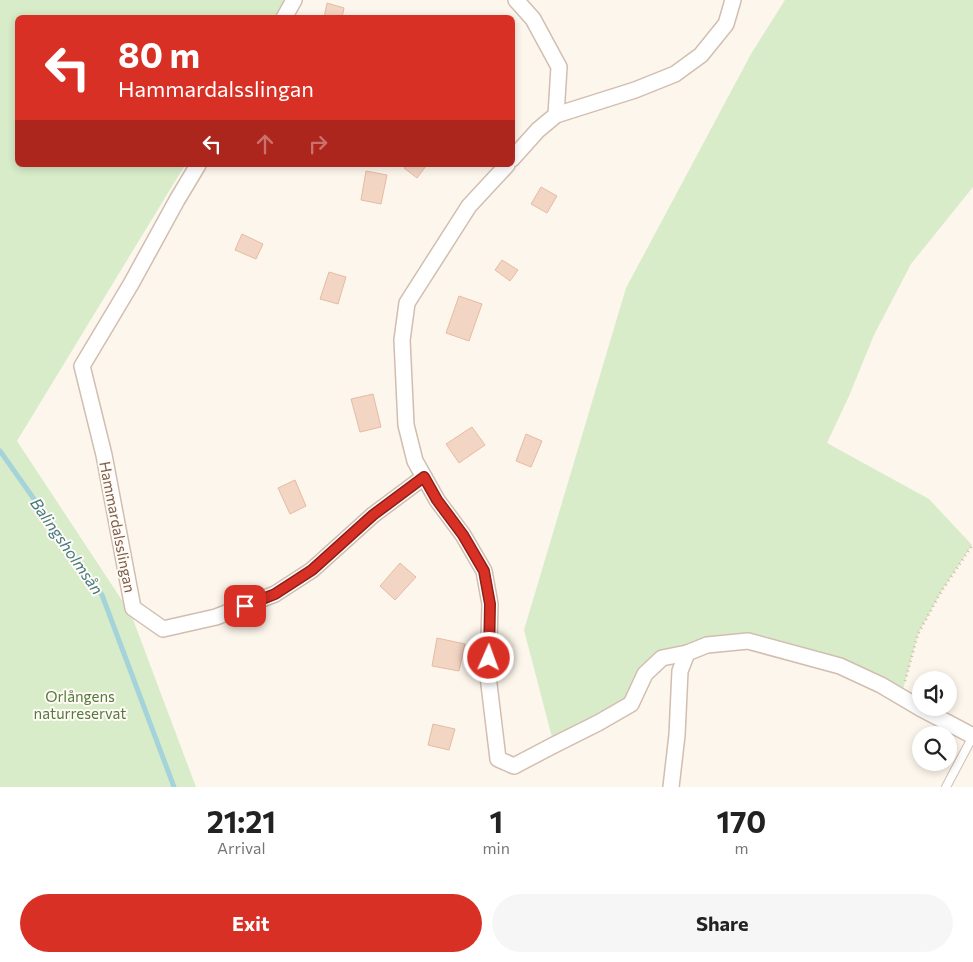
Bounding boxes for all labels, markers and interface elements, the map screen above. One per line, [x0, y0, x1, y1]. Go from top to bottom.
text: 80 m [118, 32, 200, 75]
icon: left [35, 35, 100, 100]
text: Hammardalsslingan [118, 75, 314, 102]
icon: left [198, 130, 226, 158]
icon: ahead [251, 130, 279, 158]
icon: right [304, 130, 332, 158]
street label: Hammardalsslingan [96, 460, 140, 594]
water label: Balingsholmsån [27, 494, 108, 598]
pin [224, 585, 266, 627]
icon: arrive [231, 592, 259, 620]
position arrow [462, 631, 514, 683]
map controls [912, 671, 957, 771]
button: sound [912, 671, 957, 716]
park label: Orlångens naturreservat [34, 687, 126, 722]
button: search [912, 726, 957, 771]
text: 21:21 [207, 802, 276, 839]
text: 1 [489, 802, 503, 839]
text: 170 [717, 802, 766, 839]
text: Arrival [217, 838, 266, 857]
text: min [483, 838, 510, 857]
text: m [734, 838, 748, 857]
button: Exit [20, 894, 482, 952]
button: Share [492, 894, 953, 952]

